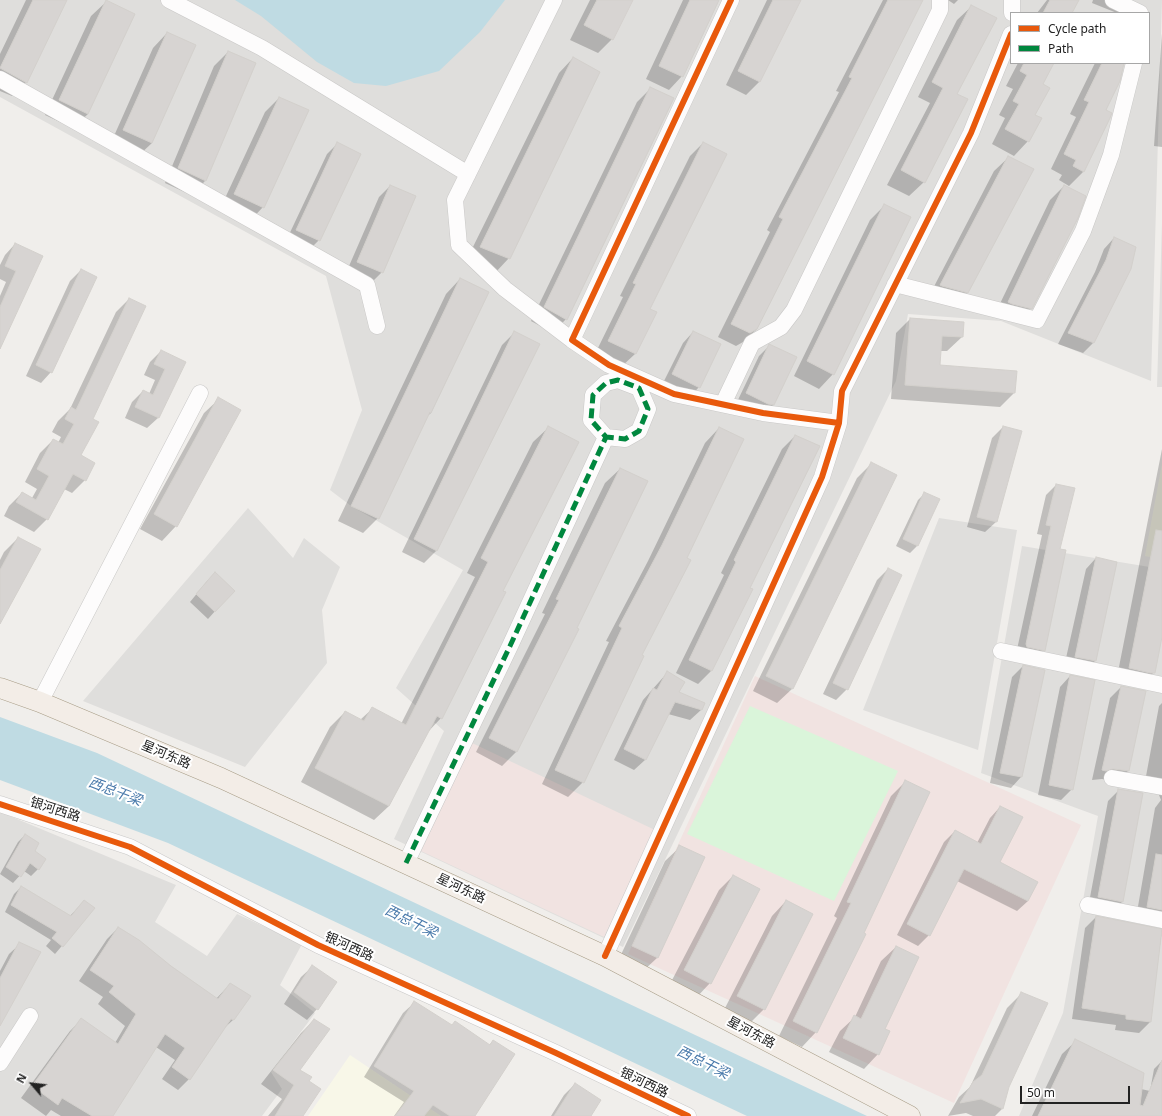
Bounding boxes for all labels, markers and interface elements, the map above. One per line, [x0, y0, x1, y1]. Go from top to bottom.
legend [1010, 12, 1150, 64]
text: Cycle path [1048, 20, 1106, 37]
text: Path [1048, 40, 1074, 57]
street label: 星河东路 [139, 738, 193, 772]
water label: 西总干梁 [86, 774, 144, 810]
street label: 银河西路 [28, 795, 82, 825]
street label: 星河东路 [434, 871, 488, 907]
water label: 西总干梁 [382, 902, 440, 942]
street label: 银河西路 [322, 929, 376, 965]
street label: 星河东路 [724, 1014, 778, 1052]
water label: 西总干梁 [674, 1043, 732, 1083]
north arrow [12, 1064, 52, 1104]
street label: 银河西路 [617, 1065, 671, 1101]
text: N [12, 1071, 30, 1086]
scale bar [1022, 1078, 1132, 1104]
text: 50 m [1027, 1084, 1055, 1101]

